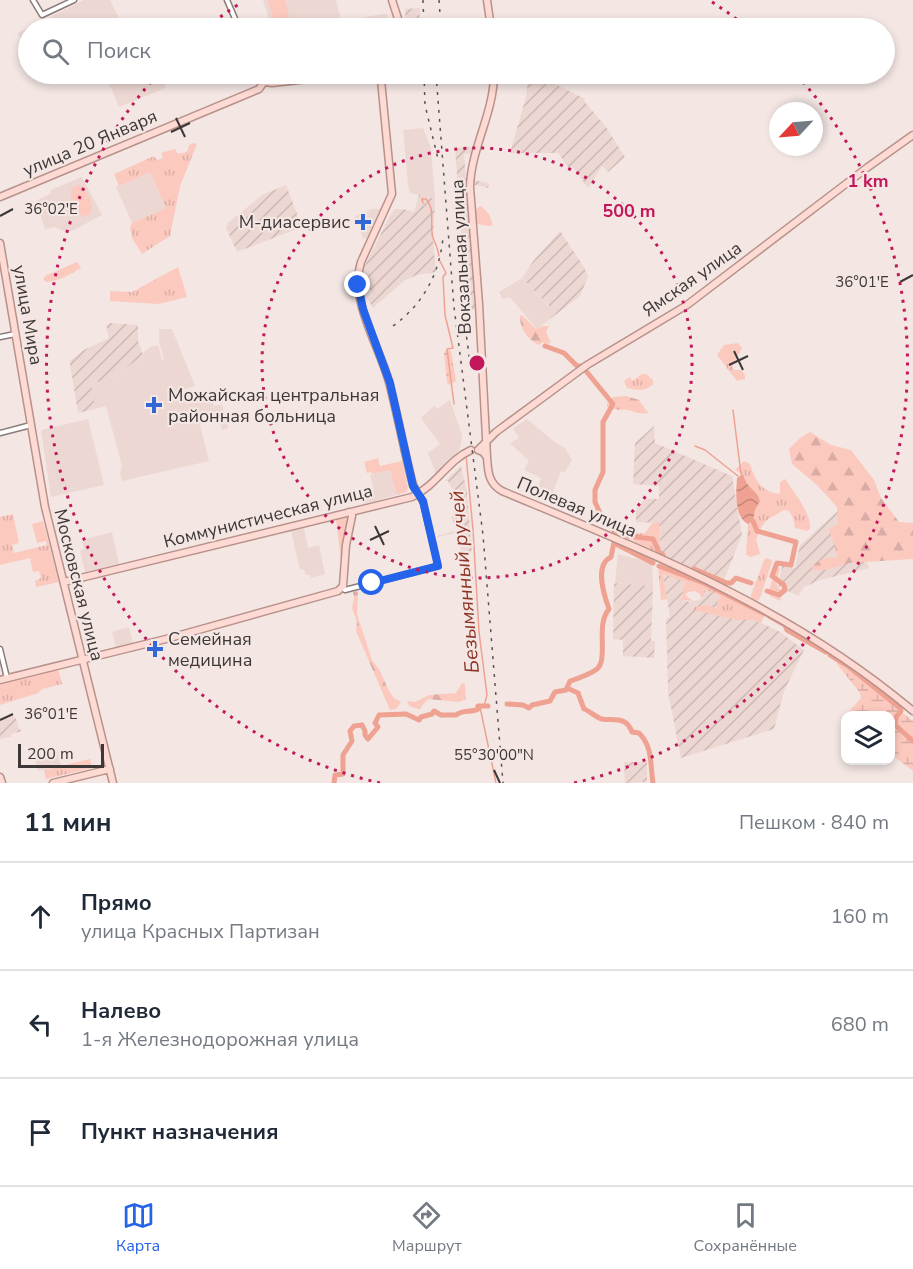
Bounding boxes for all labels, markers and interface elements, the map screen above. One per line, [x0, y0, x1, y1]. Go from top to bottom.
search box [18, 18, 895, 84]
icon: search [39, 35, 72, 68]
text: Поиск [87, 36, 151, 66]
north arrow [769, 102, 823, 156]
street label: улица 20 Января [19, 104, 161, 182]
text: 1 km [847, 169, 889, 193]
street label: Вокзальная улица [445, 179, 477, 335]
text: 36°02'E [24, 199, 78, 219]
text: 500 m [602, 199, 656, 223]
place label: М-диасервис [239, 210, 350, 234]
marker: М-диасервис [354, 213, 372, 231]
street label: Ямская улица [638, 236, 746, 322]
street label: улица Мира [7, 263, 49, 367]
route end [344, 271, 370, 297]
text: 36°01'E [835, 272, 889, 292]
centre of rings [467, 353, 487, 373]
place label: Можайская центральная районная больница [168, 383, 379, 428]
marker: Можайская центральная районная больница [145, 396, 163, 414]
street label: Полевая улица [513, 471, 641, 543]
street label: Коммунистическая улица [161, 478, 375, 554]
water label: Безымянный ручей [443, 490, 486, 674]
street label: Московская улица [49, 507, 109, 663]
route start [358, 569, 384, 595]
place label: Семейная медицина [168, 627, 252, 672]
marker: Семейная медицина [146, 640, 164, 658]
text: 36°01'E [24, 704, 78, 724]
map controls [841, 711, 895, 765]
button: layers [841, 711, 895, 765]
scale bar [18, 741, 104, 768]
text: 200 m [27, 743, 74, 765]
text: 55°30'00"N [454, 745, 534, 765]
text: 11 мин [24, 805, 112, 840]
text: Пешком · 840 m [739, 809, 889, 836]
text: Прямо [81, 888, 152, 918]
icon: ahead [24, 900, 57, 933]
text: 160 m [831, 903, 889, 930]
text: улица Красных Партизан [81, 918, 320, 945]
text: Налево [81, 996, 161, 1026]
icon: left [24, 1008, 57, 1041]
text: 680 m [831, 1011, 889, 1038]
text: 1-я Железнодорожная улица [81, 1026, 359, 1053]
icon: arrive [24, 1116, 57, 1149]
text: Пункт назначения [81, 1117, 279, 1147]
tab: Карта [116, 1199, 160, 1257]
tab: Маршрут [392, 1199, 462, 1257]
tab: Сохранённые [694, 1199, 797, 1257]

